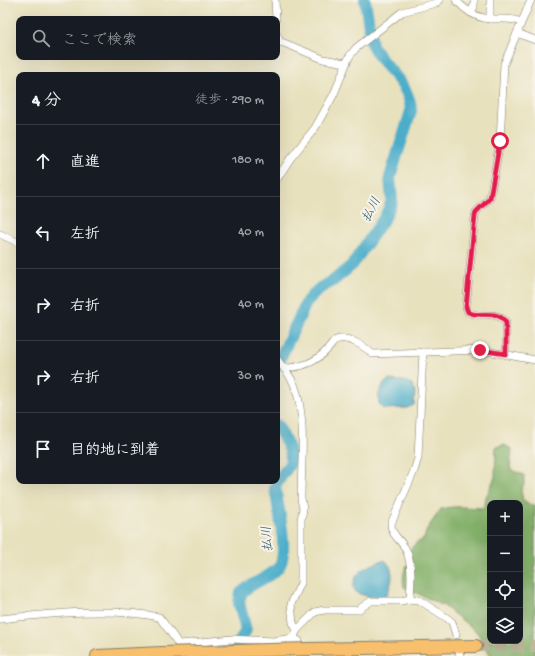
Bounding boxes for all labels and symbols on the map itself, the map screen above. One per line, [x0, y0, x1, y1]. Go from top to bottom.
route start [491, 132, 509, 150]
water label: 払川 [359, 195, 385, 225]
route end [471, 341, 489, 359]
water label: 払川 [259, 525, 277, 552]

